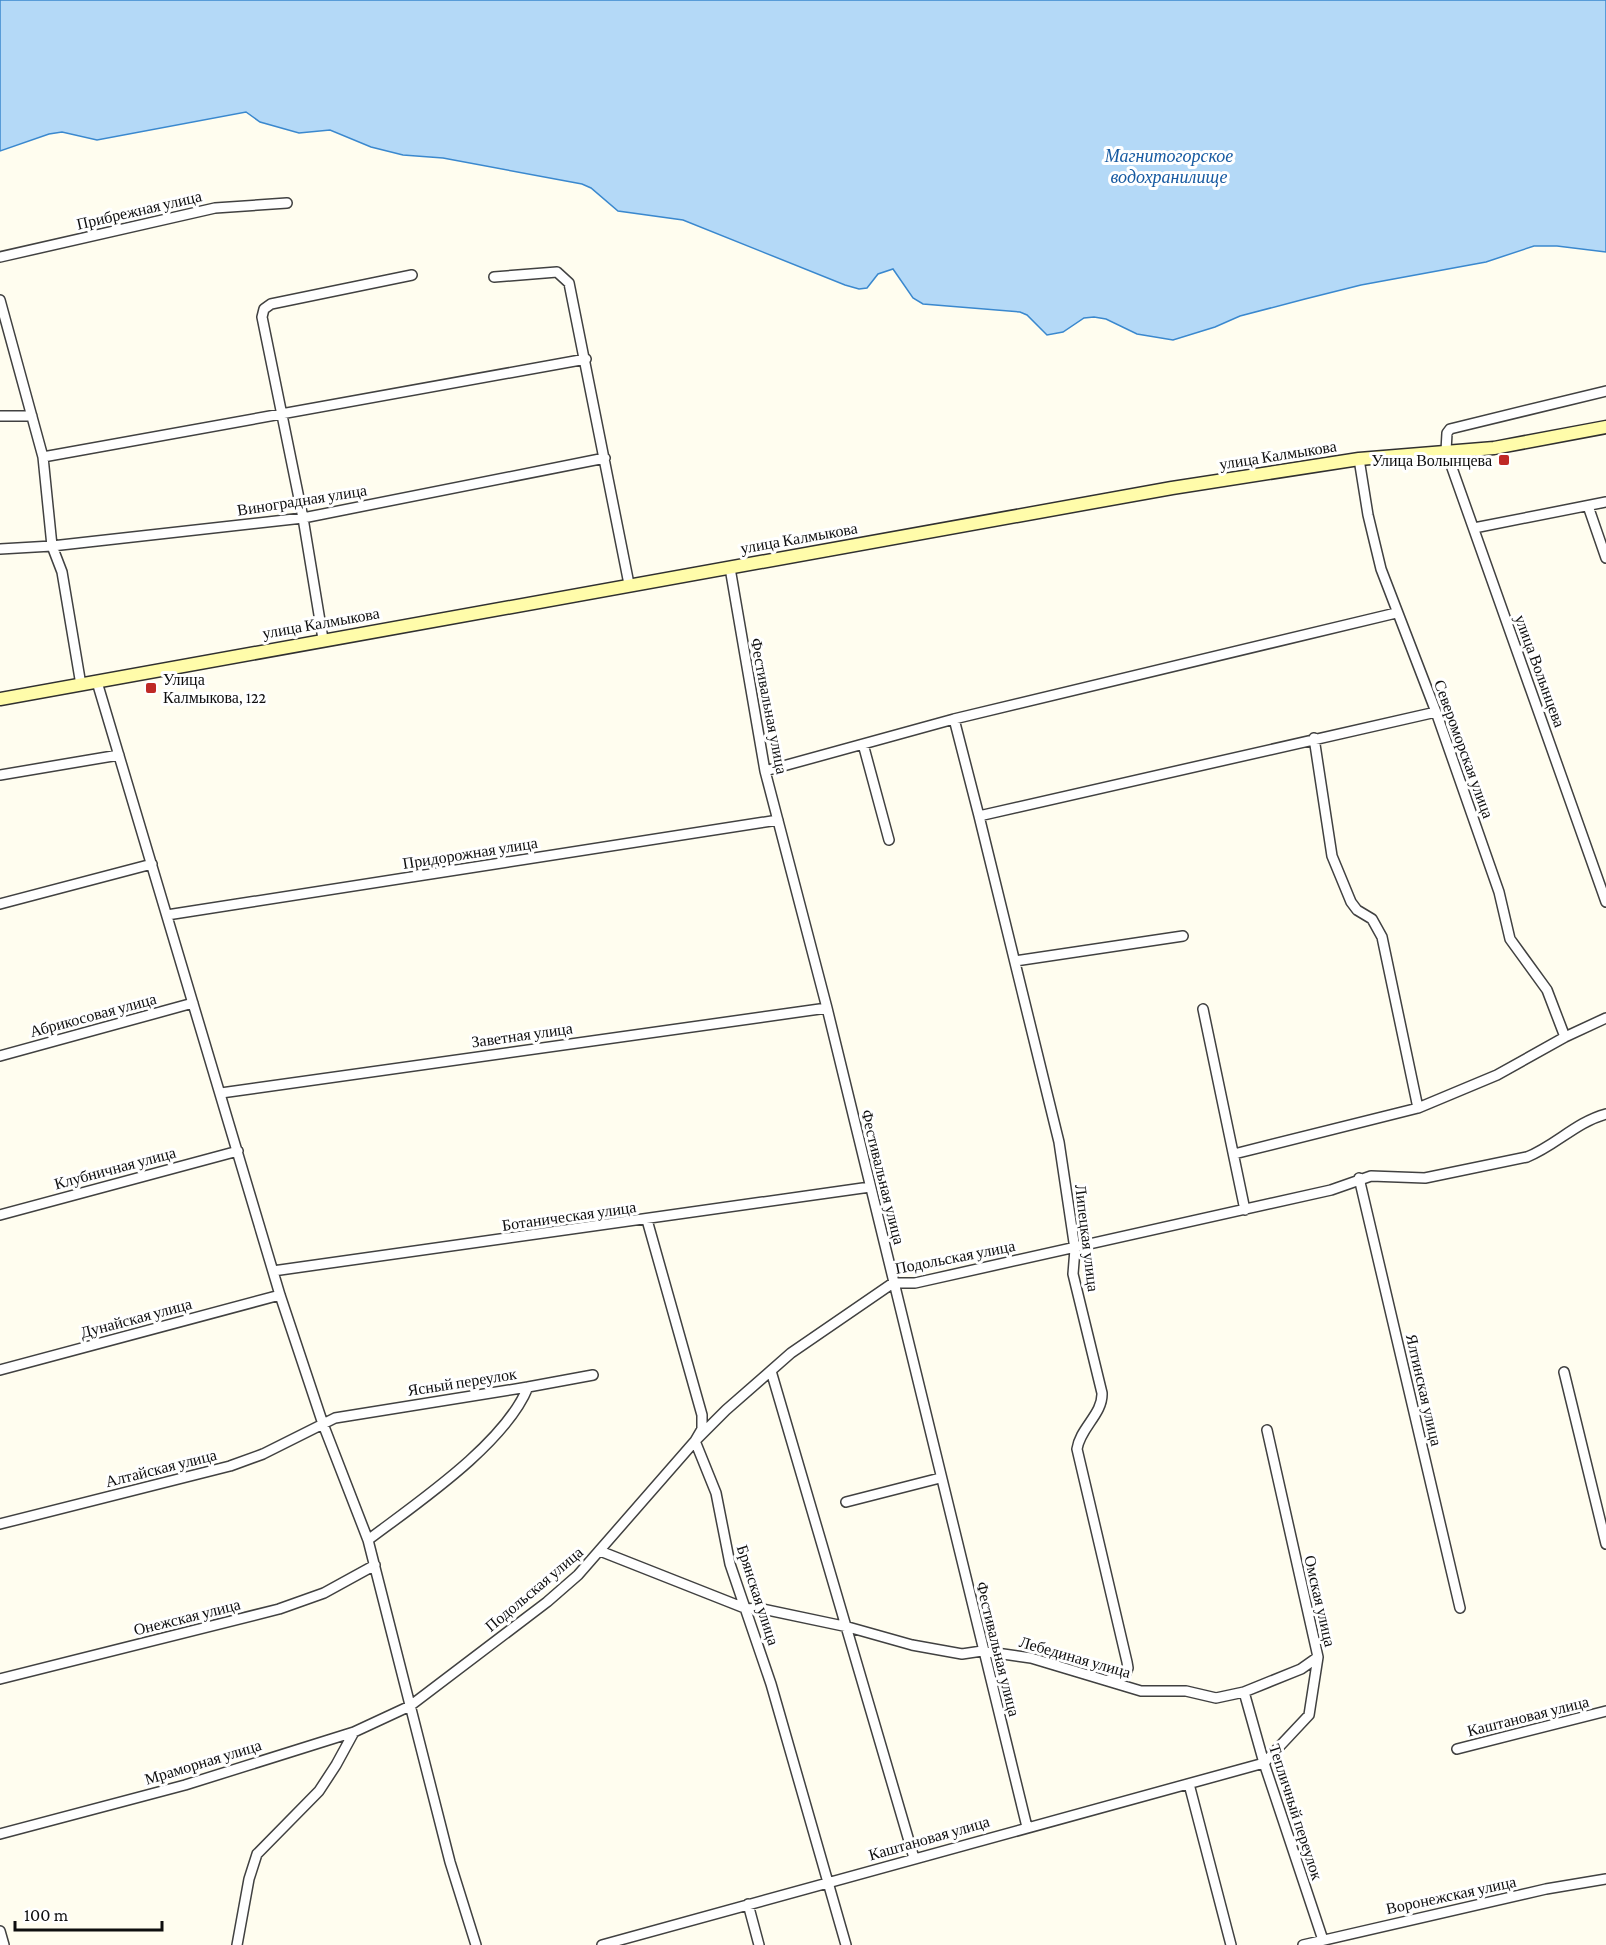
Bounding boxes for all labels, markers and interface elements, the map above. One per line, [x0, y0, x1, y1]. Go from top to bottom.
water label: Магнитогорское водохранилище [1104, 146, 1233, 187]
street label: Прибрежная улица [75, 187, 203, 234]
street label: улица Калмыкова [1218, 437, 1338, 474]
place label: Улица Волынцева [1371, 452, 1492, 470]
marker: Улица Волынцева [1497, 453, 1511, 467]
street label: Виноградная улица [236, 481, 368, 520]
street label: улица Калмыкова [739, 519, 859, 558]
street label: улица Калмыкова [261, 604, 381, 643]
street label: улица Волынцева [1511, 612, 1568, 730]
street label: Фестивальная улица [746, 637, 791, 776]
place label: Улица Калмыкова, 122 [163, 671, 266, 706]
street label: Североморская улица [1430, 678, 1497, 821]
marker: Улица Калмыкова, 122 [144, 681, 158, 695]
street label: Придорожная улица [401, 834, 539, 873]
street label: Абрикосовая улица [28, 990, 158, 1041]
street label: Заветная улица [470, 1019, 574, 1052]
street label: Фестивальная улица [857, 1108, 908, 1246]
street label: Клубничная улица [52, 1144, 178, 1193]
street label: Липецкая улица [1071, 1183, 1102, 1293]
street label: Ботаническая улица [501, 1198, 637, 1235]
street label: Подольская улица [894, 1237, 1017, 1278]
street label: Дунайская улица [78, 1295, 194, 1342]
street label: Ялтинская улица [1402, 1332, 1445, 1448]
street label: Ясный переулок [406, 1365, 518, 1400]
street label: Алтайская улица [104, 1446, 219, 1491]
street label: Подольская улица [482, 1543, 587, 1635]
street label: Брянская улица [733, 1543, 782, 1648]
street label: Омская улица [1300, 1554, 1339, 1649]
street label: Фестивальная улица [972, 1580, 1023, 1718]
street label: Онежская улица [132, 1595, 242, 1639]
street label: Лебединая улица [1017, 1633, 1133, 1682]
street label: Каштановая улица [1465, 1693, 1591, 1740]
street label: Мраморная улица [143, 1736, 264, 1789]
street label: Тепличный переулок [1265, 1742, 1326, 1883]
street label: Каштановая улица [867, 1813, 992, 1864]
street label: Воронежская улица [1384, 1873, 1518, 1918]
scale bar [15, 1894, 162, 1932]
text: 100 m [24, 1905, 69, 1925]

